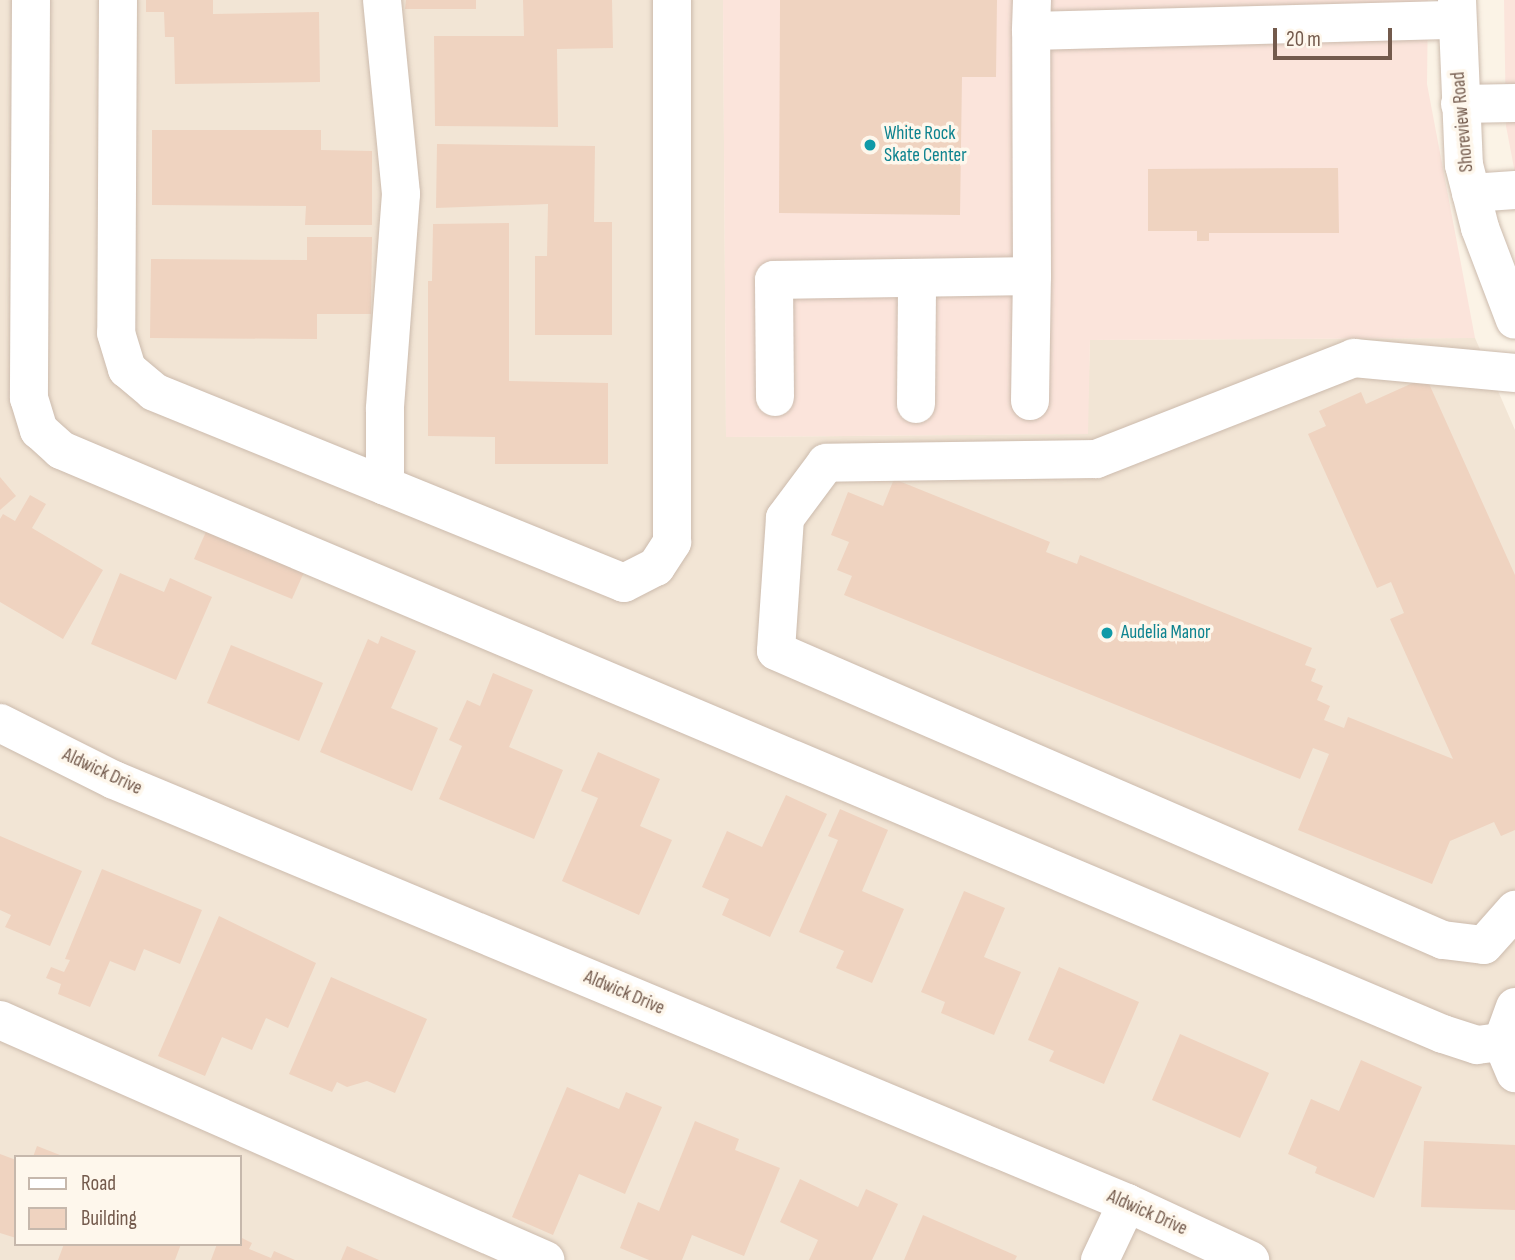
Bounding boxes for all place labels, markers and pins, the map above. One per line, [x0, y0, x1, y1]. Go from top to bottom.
place label: White Rock Skate Center [884, 123, 967, 167]
marker: White Rock Skate Center [862, 137, 878, 153]
place label: Audelia Manor [1121, 622, 1211, 644]
marker: Audelia Manor [1099, 625, 1115, 641]

